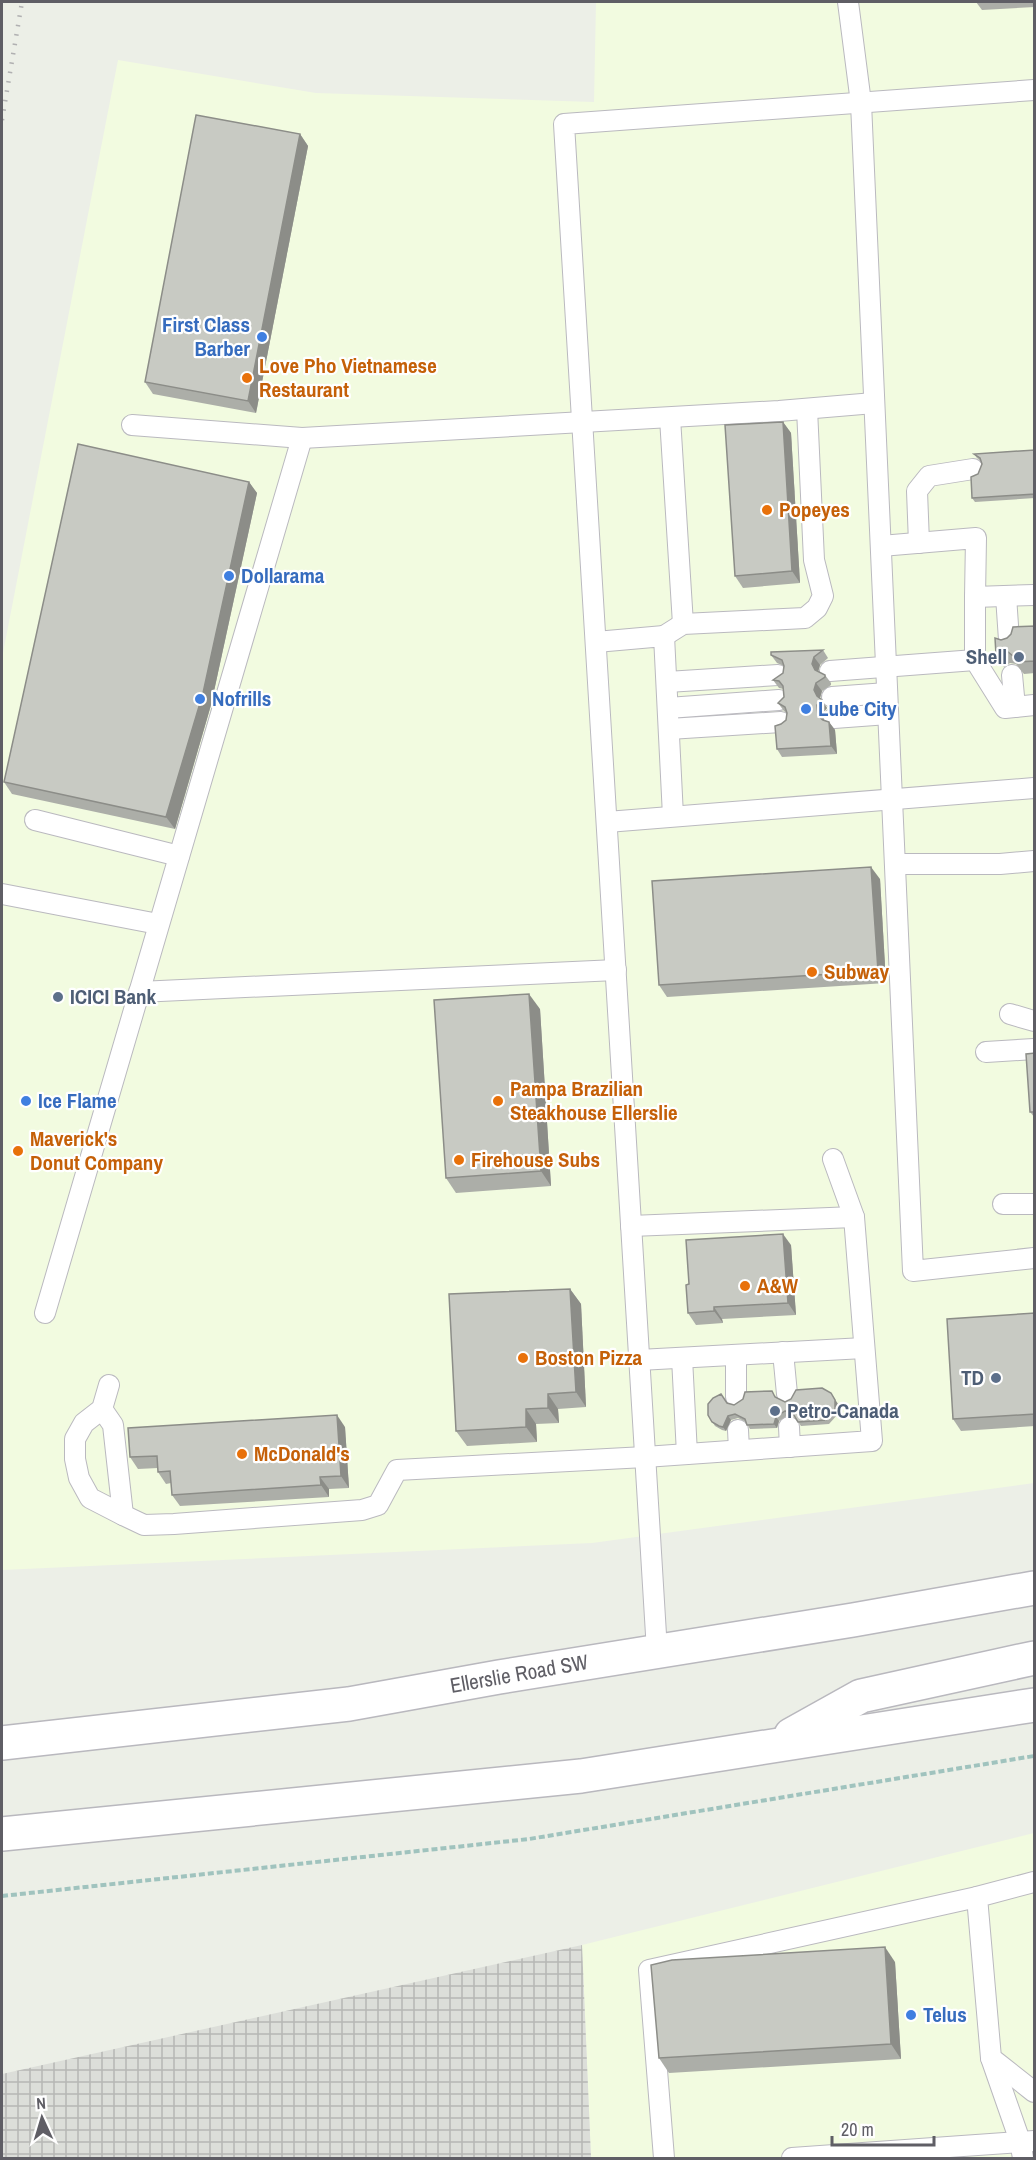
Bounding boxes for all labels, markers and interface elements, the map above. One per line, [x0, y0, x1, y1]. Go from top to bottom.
place label: First Class Barber [162, 310, 250, 363]
marker: First Class Barber [255, 330, 269, 344]
place label: Love Pho Vietnamese Restaurant [259, 351, 437, 404]
marker: Love Pho Vietnamese Restaurant [240, 371, 254, 385]
place label: Popeyes [779, 495, 850, 524]
marker: Popeyes [760, 503, 774, 517]
place label: Dollarama [241, 561, 325, 590]
marker: Dollarama [222, 569, 236, 583]
place label: Shell [966, 642, 1007, 671]
marker: Shell [1012, 650, 1026, 664]
place label: Nofrills [212, 684, 271, 713]
marker: Nofrills [193, 692, 207, 706]
place label: Lube City [818, 694, 897, 723]
marker: Lube City [799, 702, 813, 716]
place label: Subway [824, 957, 890, 986]
marker: Subway [805, 965, 819, 979]
place label: ICICI Bank [70, 982, 157, 1011]
marker: ICICI Bank [51, 990, 65, 1004]
place label: Pampa Brazilian Steakhouse Ellerslie [510, 1074, 678, 1127]
place label: Ice Flame [38, 1086, 117, 1115]
marker: Ice Flame [19, 1094, 33, 1108]
marker: Pampa Brazilian Steakhouse Ellerslie [491, 1094, 505, 1108]
place label: Maverick's Donut Company [30, 1124, 163, 1177]
marker: Maverick's Donut Company [11, 1144, 25, 1158]
place label: Firehouse Subs [471, 1145, 600, 1174]
marker: Firehouse Subs [452, 1153, 466, 1167]
place label: A&W [757, 1271, 799, 1300]
marker: A&W [738, 1279, 752, 1293]
place label: Boston Pizza [535, 1343, 643, 1372]
marker: Boston Pizza [516, 1351, 530, 1365]
place label: TD [961, 1363, 984, 1392]
marker: TD [989, 1371, 1003, 1385]
place label: Petro-Canada [787, 1396, 899, 1425]
marker: Petro-Canada [768, 1404, 782, 1418]
place label: McDonald's [254, 1439, 350, 1468]
marker: McDonald's [235, 1447, 249, 1461]
street label: Ellerslie Road SW [448, 1647, 591, 1700]
place label: Telus [923, 2000, 967, 2029]
marker: Telus [904, 2008, 918, 2022]
north arrow [12, 2088, 72, 2148]
text: N [35, 2092, 46, 2114]
scale bar [832, 2109, 934, 2147]
text: 20 m [841, 2117, 874, 2142]

